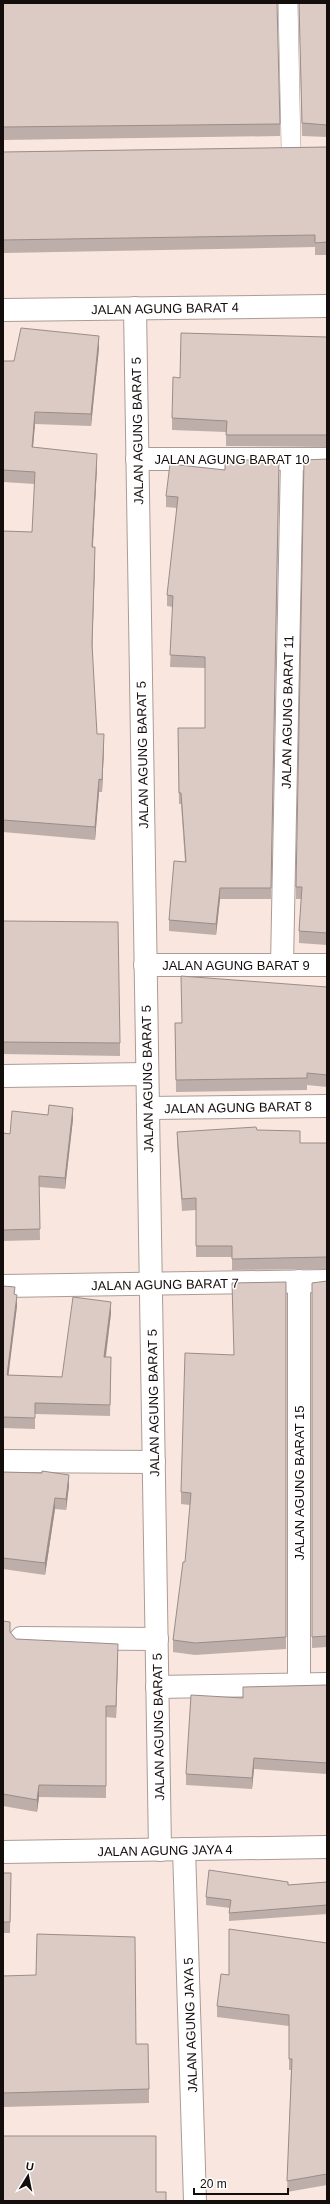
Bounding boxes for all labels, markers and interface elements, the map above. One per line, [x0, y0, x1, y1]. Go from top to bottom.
street label: JALAN AGUNG BARAT 4 [91, 300, 239, 317]
street label: JALAN AGUNG BARAT 5 [129, 357, 146, 505]
street label: JALAN AGUNG BARAT 10 [155, 452, 309, 467]
street label: JALAN AGUNG BARAT 11 [279, 635, 296, 789]
street label: JALAN AGUNG BARAT 5 [134, 681, 151, 829]
street label: JALAN AGUNG BARAT 9 [162, 958, 310, 973]
street label: JALAN AGUNG BARAT 5 [139, 1005, 156, 1153]
street label: JALAN AGUNG BARAT 8 [164, 1099, 312, 1116]
street label: JALAN AGUNG BARAT 7 [91, 1276, 239, 1293]
street label: JALAN AGUNG BARAT 5 [145, 1329, 162, 1477]
street label: JALAN AGUNG BARAT 15 [292, 1406, 307, 1560]
street label: JALAN AGUNG BARAT 5 [150, 1653, 167, 1801]
street label: JALAN AGUNG JAYA 4 [97, 1842, 233, 1859]
street label: JALAN AGUNG JAYA 5 [181, 1957, 200, 2093]
north arrow [8, 2156, 48, 2196]
text: U [25, 2160, 35, 2173]
scale bar [194, 2170, 288, 2196]
text: 20 m [200, 2177, 227, 2191]

